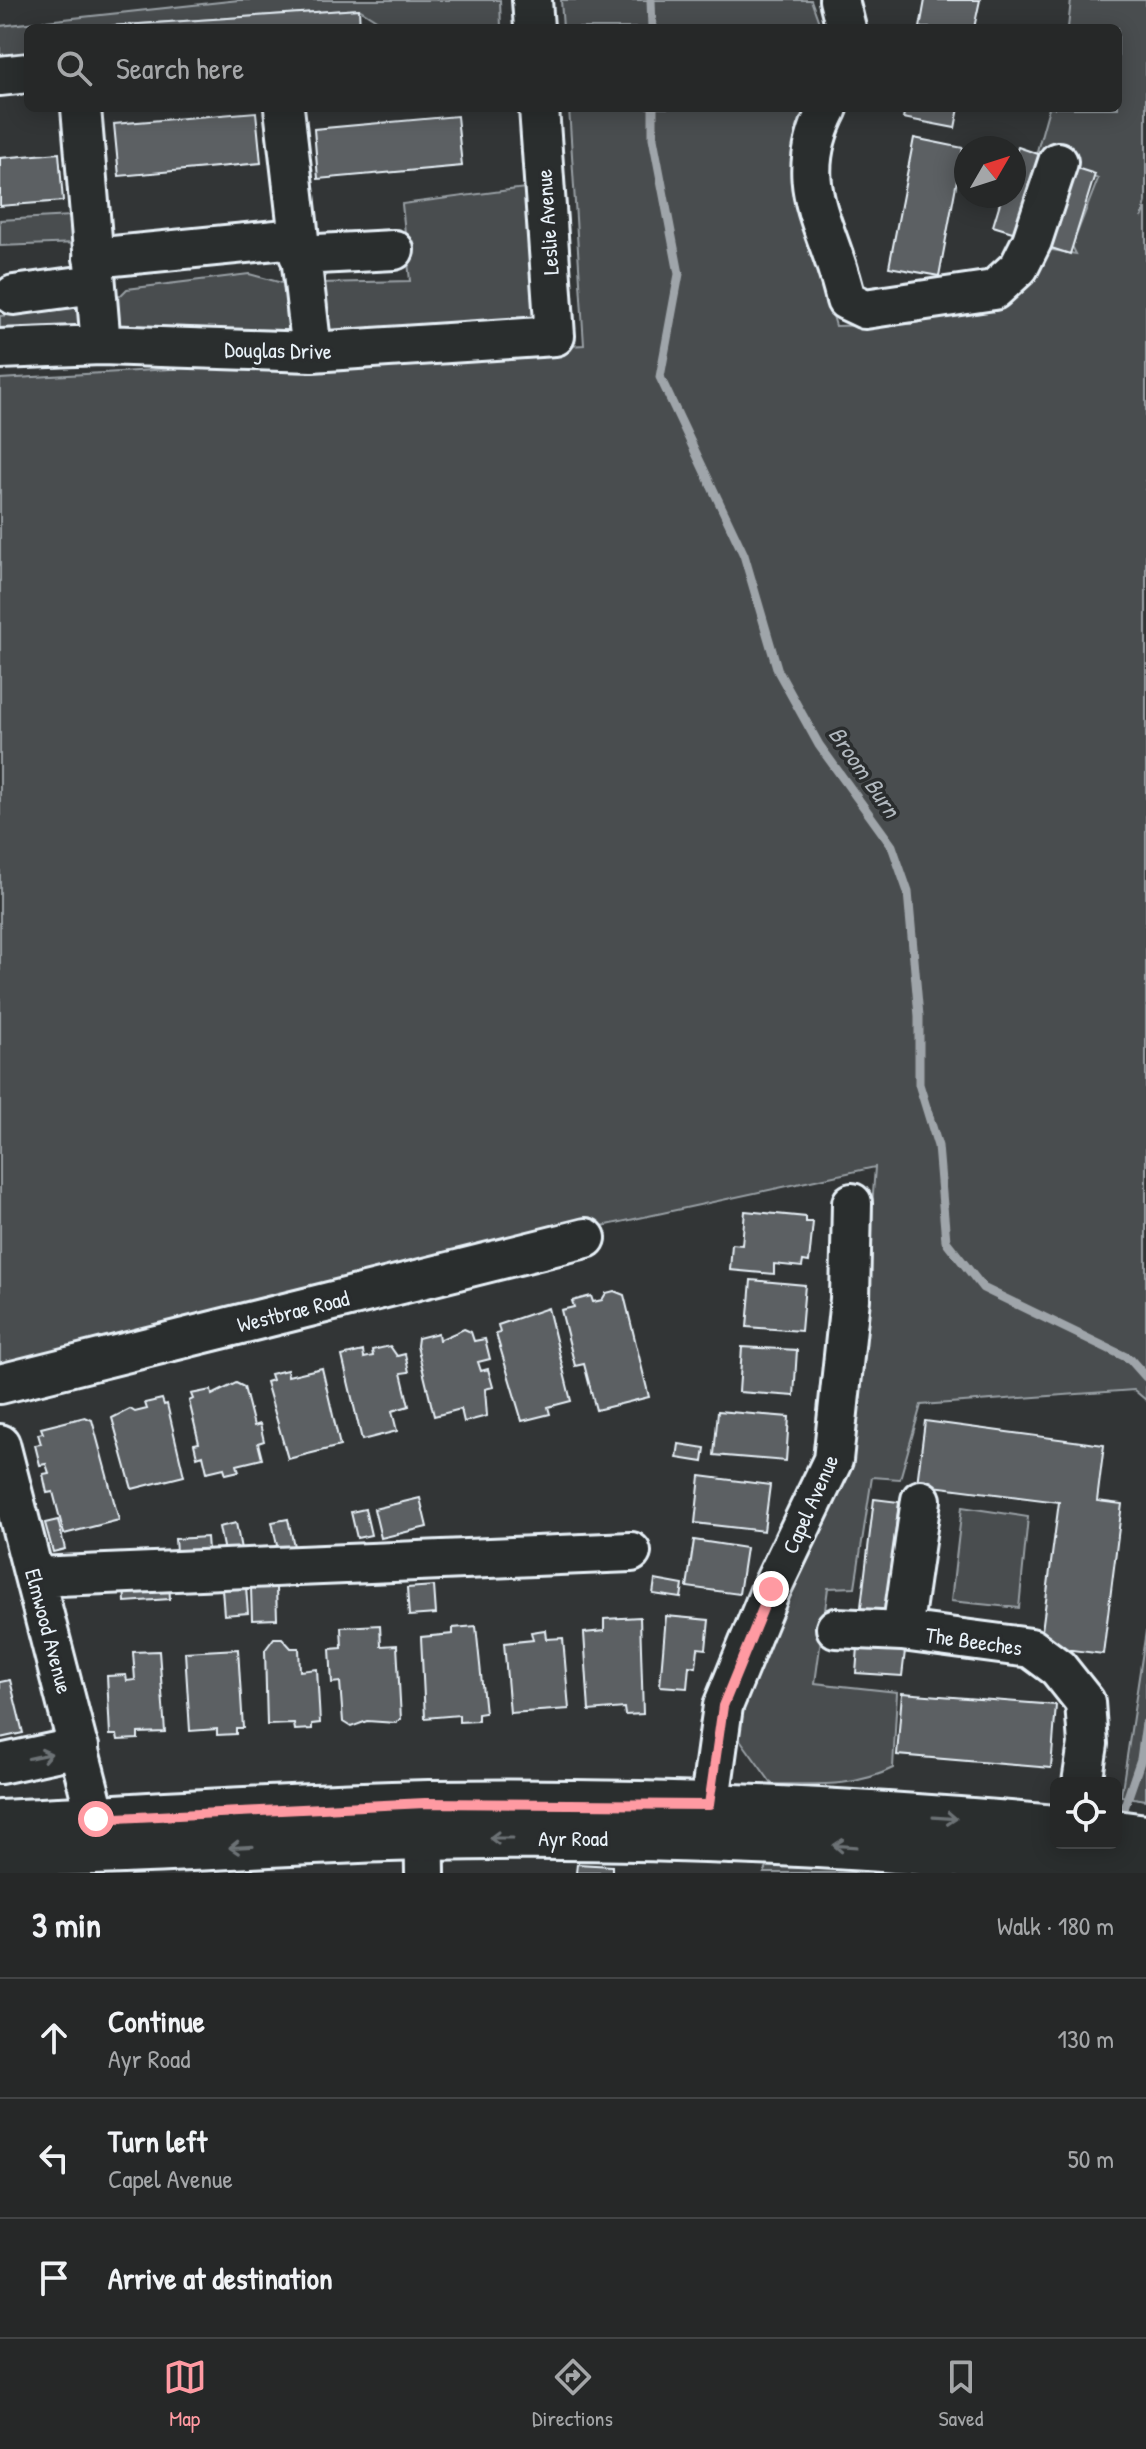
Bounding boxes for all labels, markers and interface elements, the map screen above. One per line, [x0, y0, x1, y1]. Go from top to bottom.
search box [24, 24, 1122, 112]
icon: search [52, 46, 96, 90]
text: Search here [116, 48, 244, 88]
north arrow [954, 136, 1026, 208]
street label: Leslie Avenue [528, 168, 566, 276]
street label: Douglas Drive [224, 334, 332, 366]
water label: Broom Burn [822, 719, 909, 825]
street label: Westbrae Road [234, 1283, 353, 1339]
street label: Capel Avenue [775, 1449, 845, 1558]
street label: Elmwood Avenue [18, 1565, 80, 1697]
route end [753, 1571, 789, 1607]
street label: The Beeches [924, 1619, 1024, 1663]
one-way arrow [26, 1747, 52, 1762]
map controls [1050, 1777, 1122, 1849]
button: locate [1050, 1777, 1122, 1849]
route start [78, 1801, 114, 1837]
one-way arrow [931, 1811, 958, 1826]
street label: Ayr Road [538, 1823, 608, 1853]
one-way arrow [488, 1830, 515, 1846]
one-way arrow [832, 1838, 859, 1853]
one-way arrow [228, 1839, 255, 1854]
text: 3 min [32, 1902, 101, 1948]
text: Walk · 180 m [997, 1908, 1114, 1943]
text: Continue [108, 2001, 205, 2041]
icon: ahead [32, 2016, 76, 2060]
text: 130 m [1058, 2021, 1114, 2056]
text: Ayr Road [108, 2041, 190, 2076]
text: Turn left [108, 2121, 207, 2161]
icon: left [32, 2136, 76, 2180]
text: 50 m [1068, 2141, 1114, 2176]
text: Capel Avenue [108, 2161, 233, 2196]
icon: arrive [32, 2256, 76, 2300]
text: Arrive at destination [108, 2258, 333, 2298]
tab: Map [163, 2355, 207, 2433]
tab: Directions [532, 2355, 613, 2433]
tab: Saved [938, 2355, 983, 2433]

